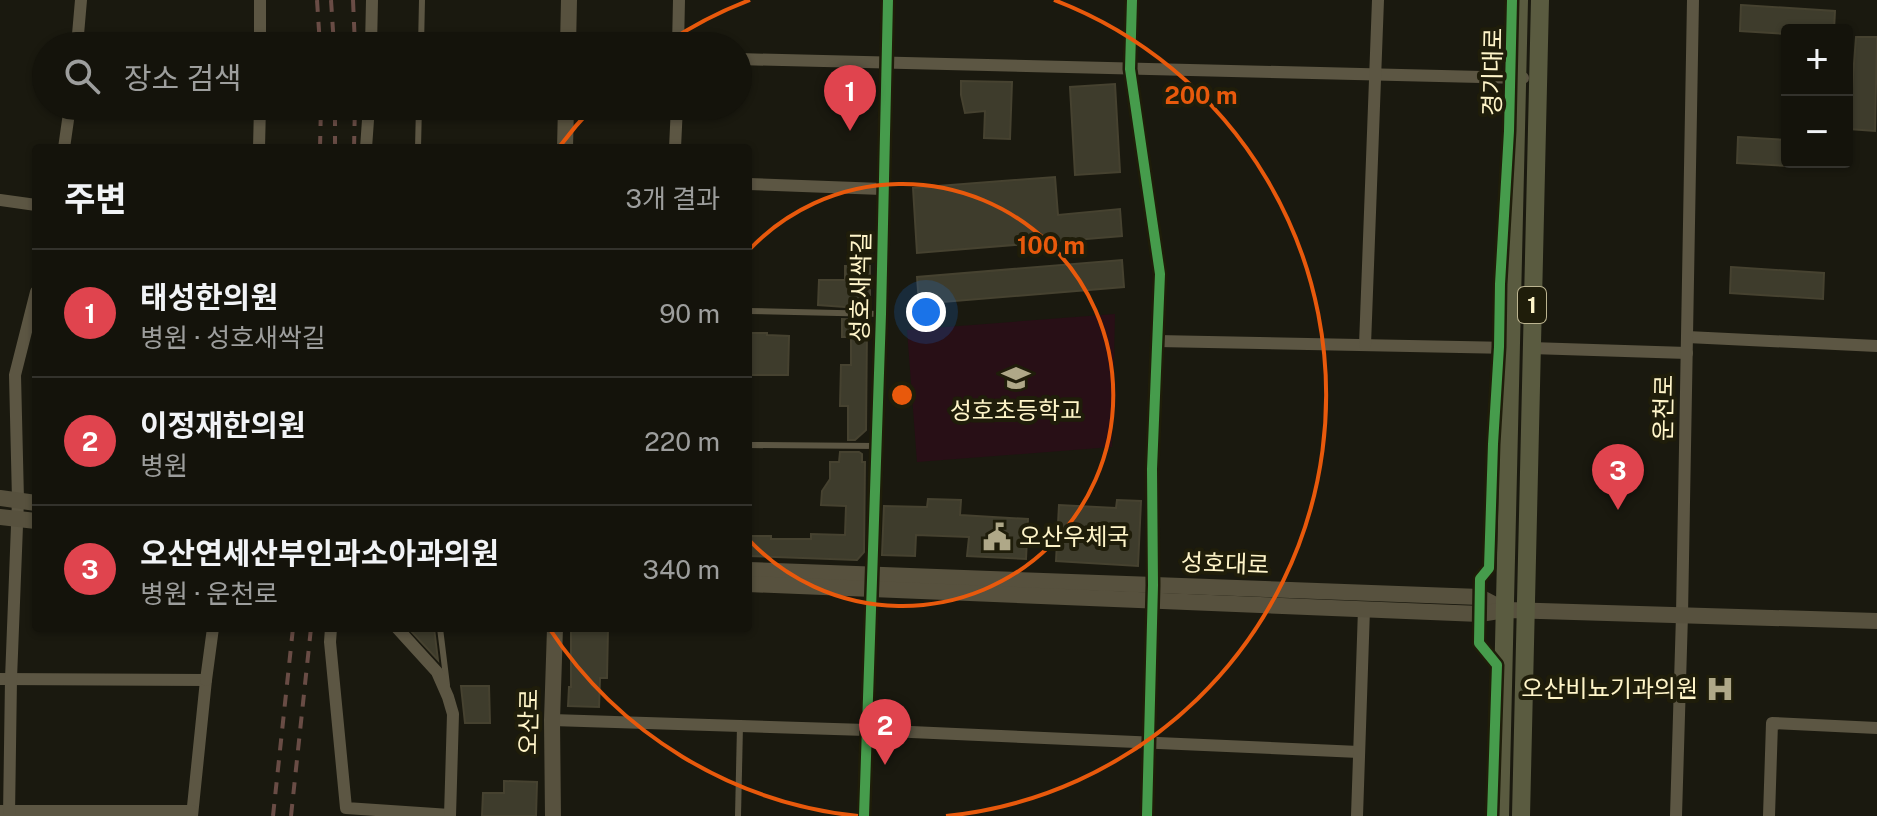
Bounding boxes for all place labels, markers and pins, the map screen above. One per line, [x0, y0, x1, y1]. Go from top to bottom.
pin: 1 [824, 65, 876, 131]
school or university icon: 성호초등학교 [1001, 363, 1031, 393]
centre of rings [888, 381, 916, 409]
place label: 성호초등학교 [950, 396, 1082, 424]
pin: 3 [1592, 444, 1644, 510]
public building icon: 오산우체국 [982, 522, 1012, 552]
place label: 오산우체국 [1019, 522, 1129, 550]
place label: 오산비뇨기과의원 [1521, 674, 1698, 702]
hospital icon: 오산비뇨기과의원 [1705, 674, 1735, 704]
pin: 2 [859, 699, 911, 765]

